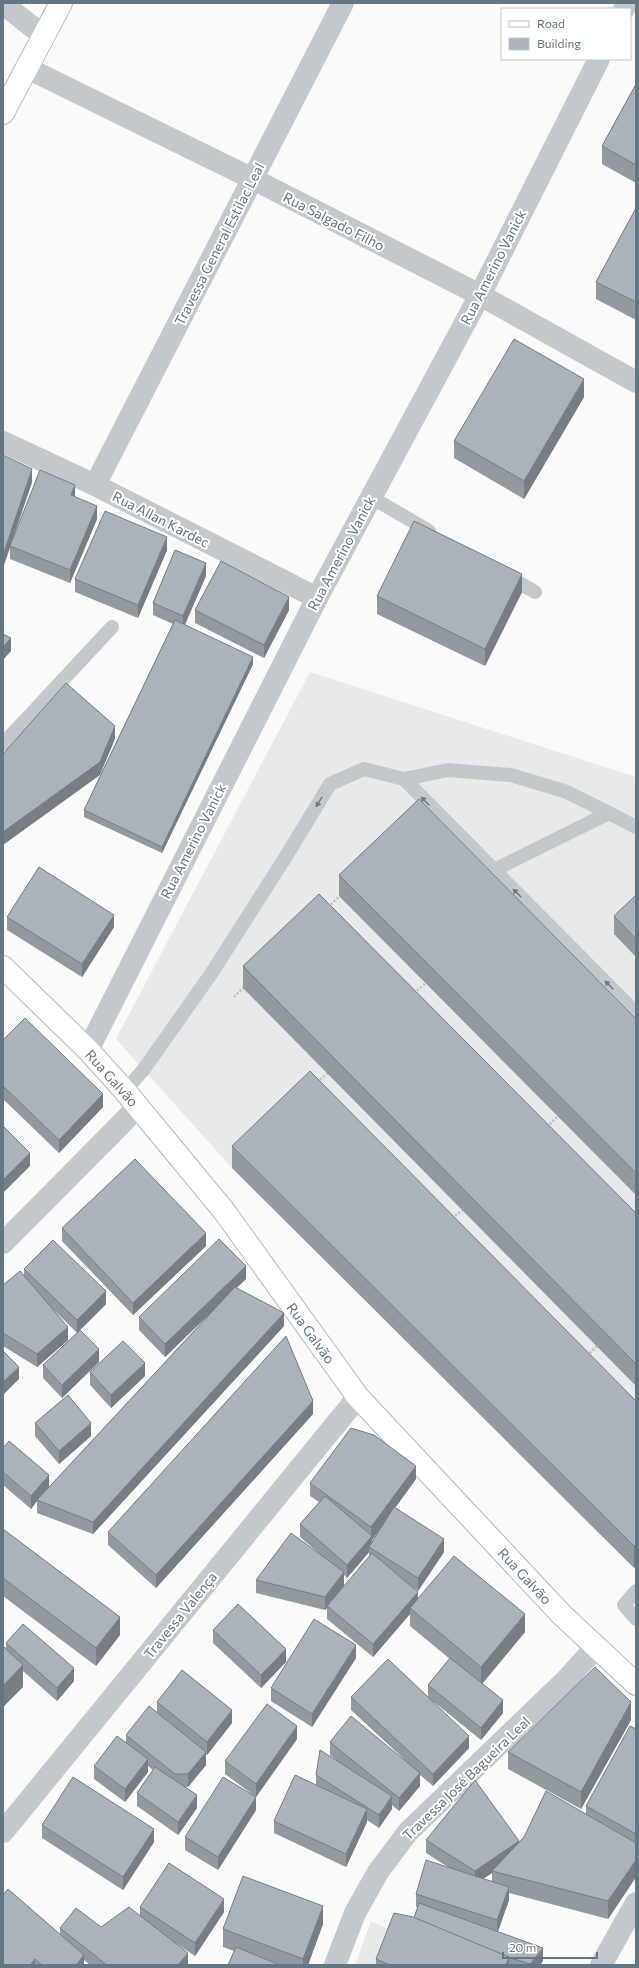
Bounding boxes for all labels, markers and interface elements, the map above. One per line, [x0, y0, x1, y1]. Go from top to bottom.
legend [501, 8, 631, 60]
text: Road [537, 16, 565, 30]
text: Building [537, 36, 581, 50]
street label: Travessa General Estilac Leal [171, 160, 267, 328]
street label: Rua Salgado Filho [280, 188, 388, 254]
street label: Rua Amerino Vanick [457, 206, 530, 327]
street label: Rua Allan Kardec [110, 487, 212, 551]
street label: Rua Amerino Vanick [304, 493, 378, 613]
street label: Rua Amerino Vanick [157, 780, 230, 901]
one-way arrow [316, 796, 323, 808]
one-way arrow [420, 796, 430, 806]
one-way arrow [512, 888, 522, 898]
one-way arrow [604, 980, 613, 990]
street label: Rua Galvão [82, 1046, 142, 1110]
street label: Rua Galvão [283, 1299, 339, 1367]
street label: Rua Galvão [495, 1544, 555, 1608]
street label: Travessa Valença [140, 1568, 220, 1662]
street label: Travessa José Bagueira Leal [399, 1713, 533, 1843]
scale bar [503, 1934, 597, 1960]
text: 20 m [509, 1940, 536, 1954]

